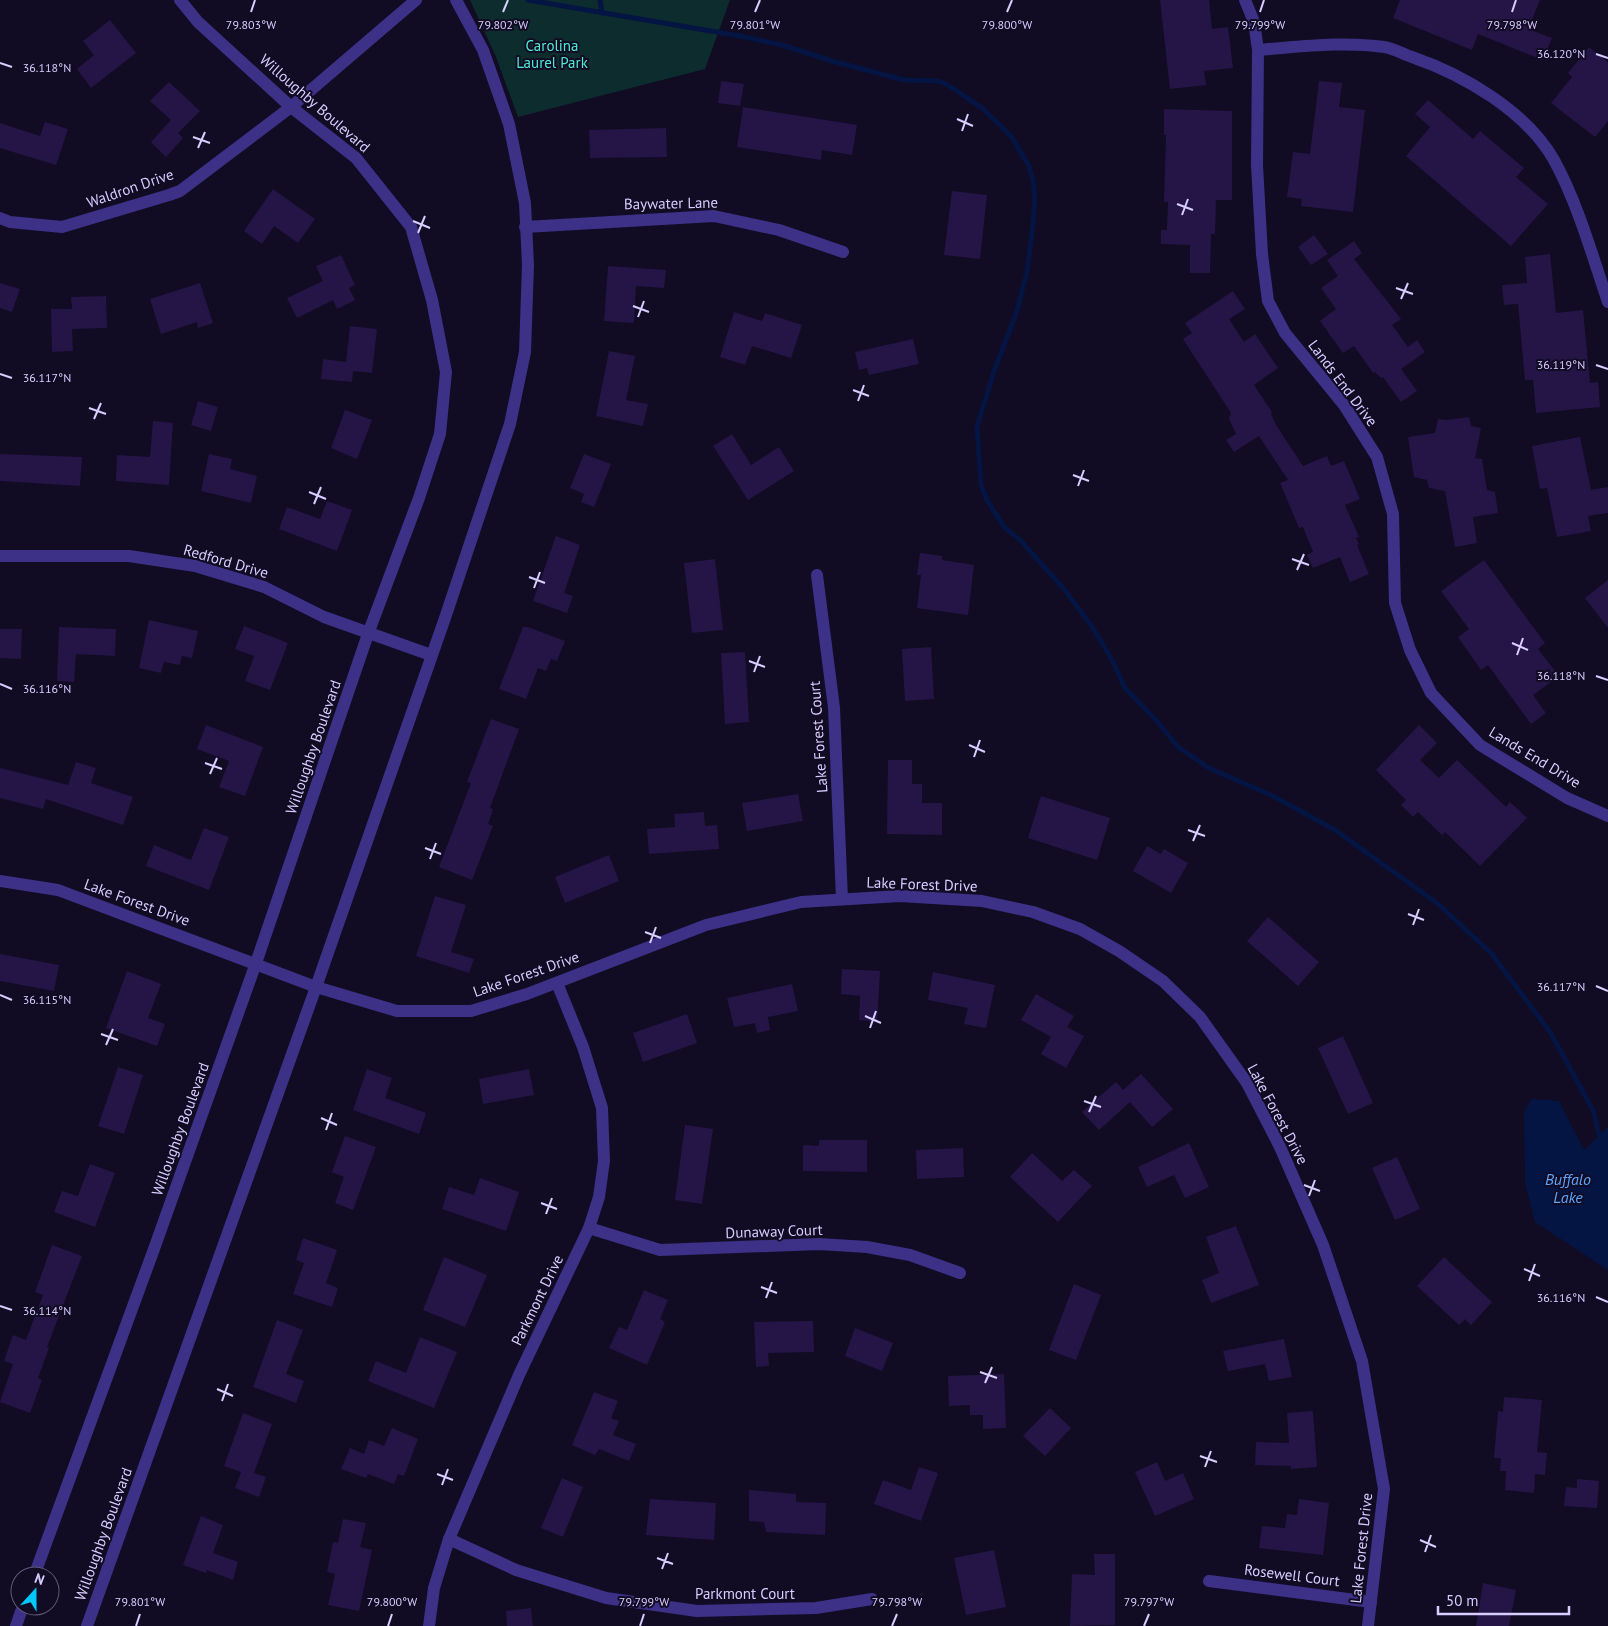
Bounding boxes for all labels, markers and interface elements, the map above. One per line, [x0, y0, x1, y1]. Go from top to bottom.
text: 79.803°W [226, 17, 276, 32]
text: 79.802°W [478, 17, 528, 32]
text: 79.801°W [730, 17, 780, 32]
text: 79.800°W [982, 17, 1032, 32]
text: 79.799°W [1235, 17, 1285, 32]
text: 79.798°W [1487, 17, 1537, 32]
park label: Carolina Laurel Park [516, 36, 589, 72]
text: 36.120°N [1537, 46, 1585, 61]
street label: Willoughby Boulevard [256, 50, 374, 156]
text: 36.118°N [23, 60, 71, 75]
street label: Waldron Drive [84, 164, 176, 212]
street label: Baywater Lane [624, 193, 718, 213]
street label: Lands End Drive [1304, 336, 1382, 430]
text: 36.119°N [1537, 357, 1585, 372]
text: 36.117°N [23, 370, 71, 385]
street label: Redford Drive [181, 540, 271, 582]
text: 36.118°N [1537, 668, 1585, 683]
street label: Willoughby Boulevard [281, 678, 345, 816]
street label: Lake Forest Court [805, 680, 831, 794]
text: 36.116°N [23, 681, 71, 696]
street label: Lands End Drive [1486, 722, 1584, 792]
street label: Lake Forest Drive [866, 873, 978, 895]
street label: Lake Forest Drive [82, 874, 192, 930]
street label: Lake Forest Drive [470, 947, 582, 1001]
text: 36.117°N [1537, 979, 1585, 994]
text: 36.115°N [23, 992, 71, 1007]
street label: Willoughby Boulevard [147, 1060, 213, 1198]
street label: Lake Forest Drive [1244, 1061, 1312, 1167]
water label: Buffalo Lake [1545, 1169, 1591, 1207]
street label: Dunaway Court [725, 1220, 823, 1242]
street label: Parkmont Drive [507, 1251, 567, 1349]
text: 36.116°N [1537, 1290, 1585, 1305]
text: 36.114°N [23, 1303, 71, 1318]
street label: Willoughby Boulevard [70, 1465, 136, 1603]
street label: Lake Forest Drive [1346, 1492, 1376, 1604]
street label: Rosewell Court [1243, 1560, 1341, 1590]
north arrow [10, 1566, 60, 1616]
text: N [32, 1569, 47, 1589]
street label: Parkmont Court [695, 1584, 795, 1603]
scale bar [1438, 1584, 1569, 1616]
text: 50 m [1446, 1591, 1479, 1610]
text: 79.801°W [115, 1594, 165, 1609]
text: 79.800°W [367, 1594, 417, 1609]
text: 79.799°W [619, 1594, 669, 1609]
text: 79.798°W [872, 1594, 922, 1609]
text: 79.797°W [1124, 1594, 1174, 1609]

